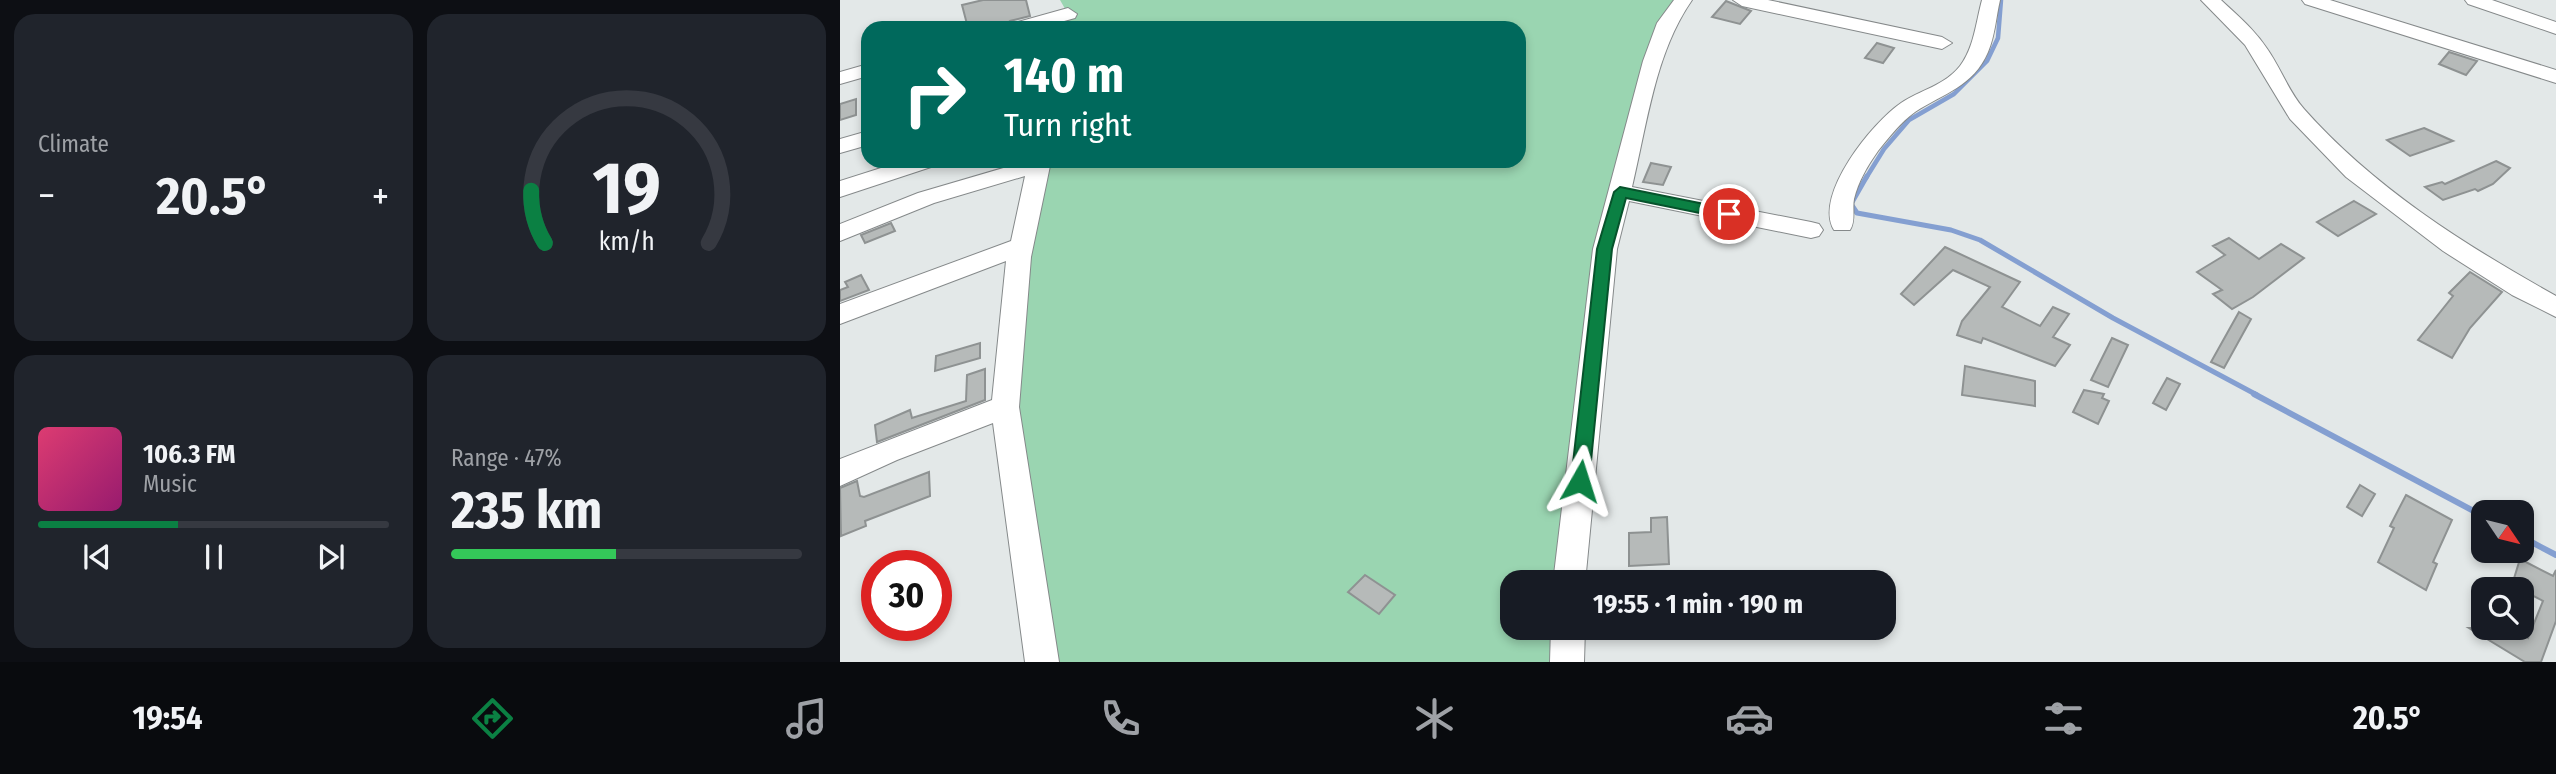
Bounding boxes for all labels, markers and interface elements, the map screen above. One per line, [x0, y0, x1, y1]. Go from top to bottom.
text: 140 m [1004, 46, 1124, 105]
icon: right [889, 49, 980, 140]
text: Turn right [1004, 106, 1131, 144]
text: Climate [38, 130, 109, 158]
text: 19 [592, 146, 661, 233]
text: 20.5° [156, 165, 271, 228]
text: − [38, 173, 55, 219]
text: + [372, 173, 389, 219]
pin [1699, 184, 1759, 244]
icon: arrive [1710, 195, 1748, 233]
text: km/h [599, 227, 654, 257]
text: 106.3 FM [143, 439, 235, 470]
text: Range · 47% [451, 444, 562, 472]
position arrow [1543, 444, 1617, 518]
text: Music [143, 470, 197, 498]
text: 235 km [451, 479, 602, 542]
north arrow [2471, 500, 2534, 564]
map controls [2471, 500, 2534, 640]
icon: previous [78, 538, 116, 576]
icon: pause [195, 538, 233, 576]
icon: next [312, 538, 350, 576]
speed limit sign: 30 [861, 550, 952, 641]
button: search [2471, 577, 2534, 640]
text: 19:55 · 1 min · 190 m [1593, 589, 1803, 620]
icon: directions [468, 694, 517, 743]
icon: music [782, 694, 831, 743]
icon: phone [1096, 694, 1145, 743]
icon: climate [1410, 694, 1459, 743]
icon: car [1725, 694, 1774, 743]
icon: filters [2039, 694, 2088, 743]
text: 19:54 [133, 699, 202, 737]
text: 20.5° [2353, 699, 2423, 737]

